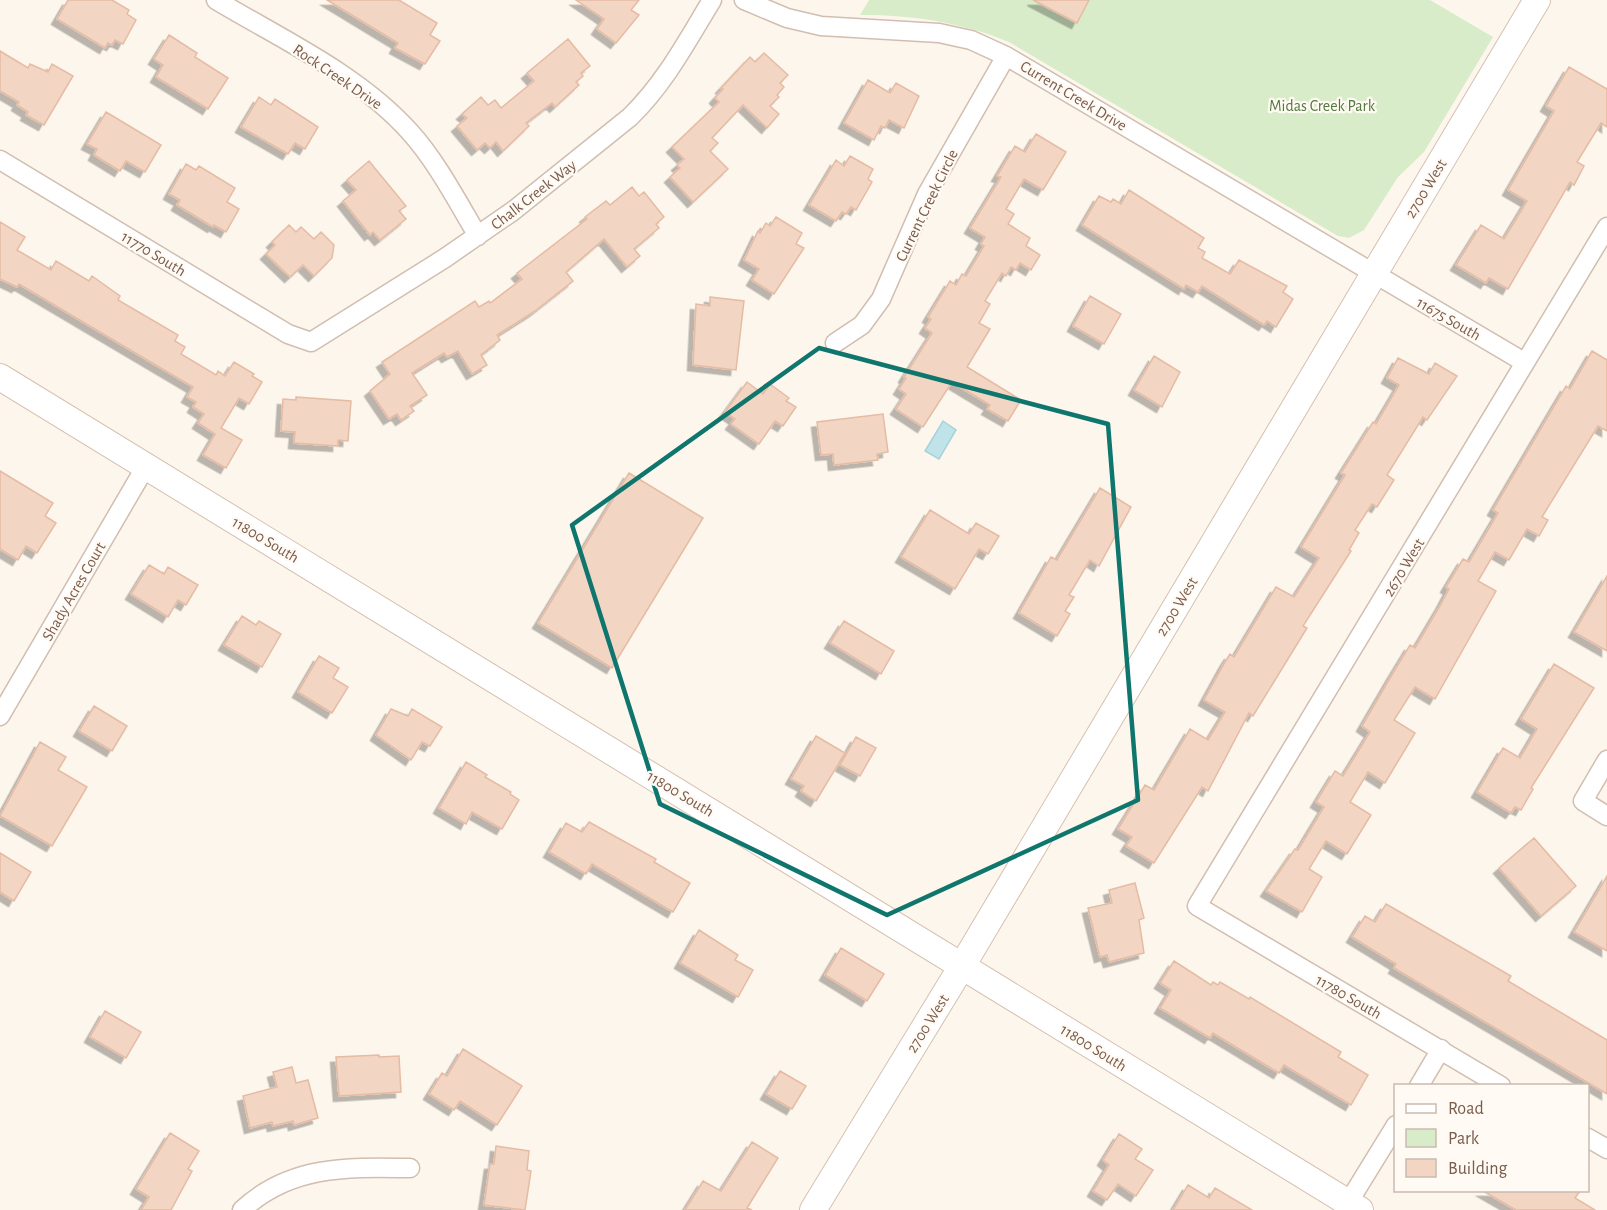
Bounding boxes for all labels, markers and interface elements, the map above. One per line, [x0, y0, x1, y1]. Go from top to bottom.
street label: Rock Creek Drive [290, 41, 385, 112]
street label: Current Creek Drive [1018, 58, 1129, 134]
park label: Midas Creek Park [1269, 98, 1376, 114]
street label: Current Creek Circle [893, 147, 961, 264]
street label: 2700 West [1402, 156, 1450, 221]
street label: Chalk Creek Way [488, 157, 580, 234]
street label: 11770 South [118, 228, 189, 279]
street label: 11675 South [1414, 294, 1483, 344]
street label: 11800 South [229, 514, 302, 566]
street label: 2670 West [1380, 536, 1427, 599]
street label: Shady Acres Court [39, 539, 109, 644]
street label: 2700 West [1153, 574, 1201, 639]
street label: 11800 South [644, 768, 717, 820]
street label: 11780 South [1313, 972, 1384, 1022]
street label: 2700 West [904, 992, 952, 1056]
street label: 11800 South [1058, 1021, 1129, 1074]
legend [1394, 1084, 1589, 1192]
text: Road [1448, 1100, 1484, 1118]
text: Park [1448, 1130, 1480, 1148]
text: Building [1448, 1160, 1508, 1178]

